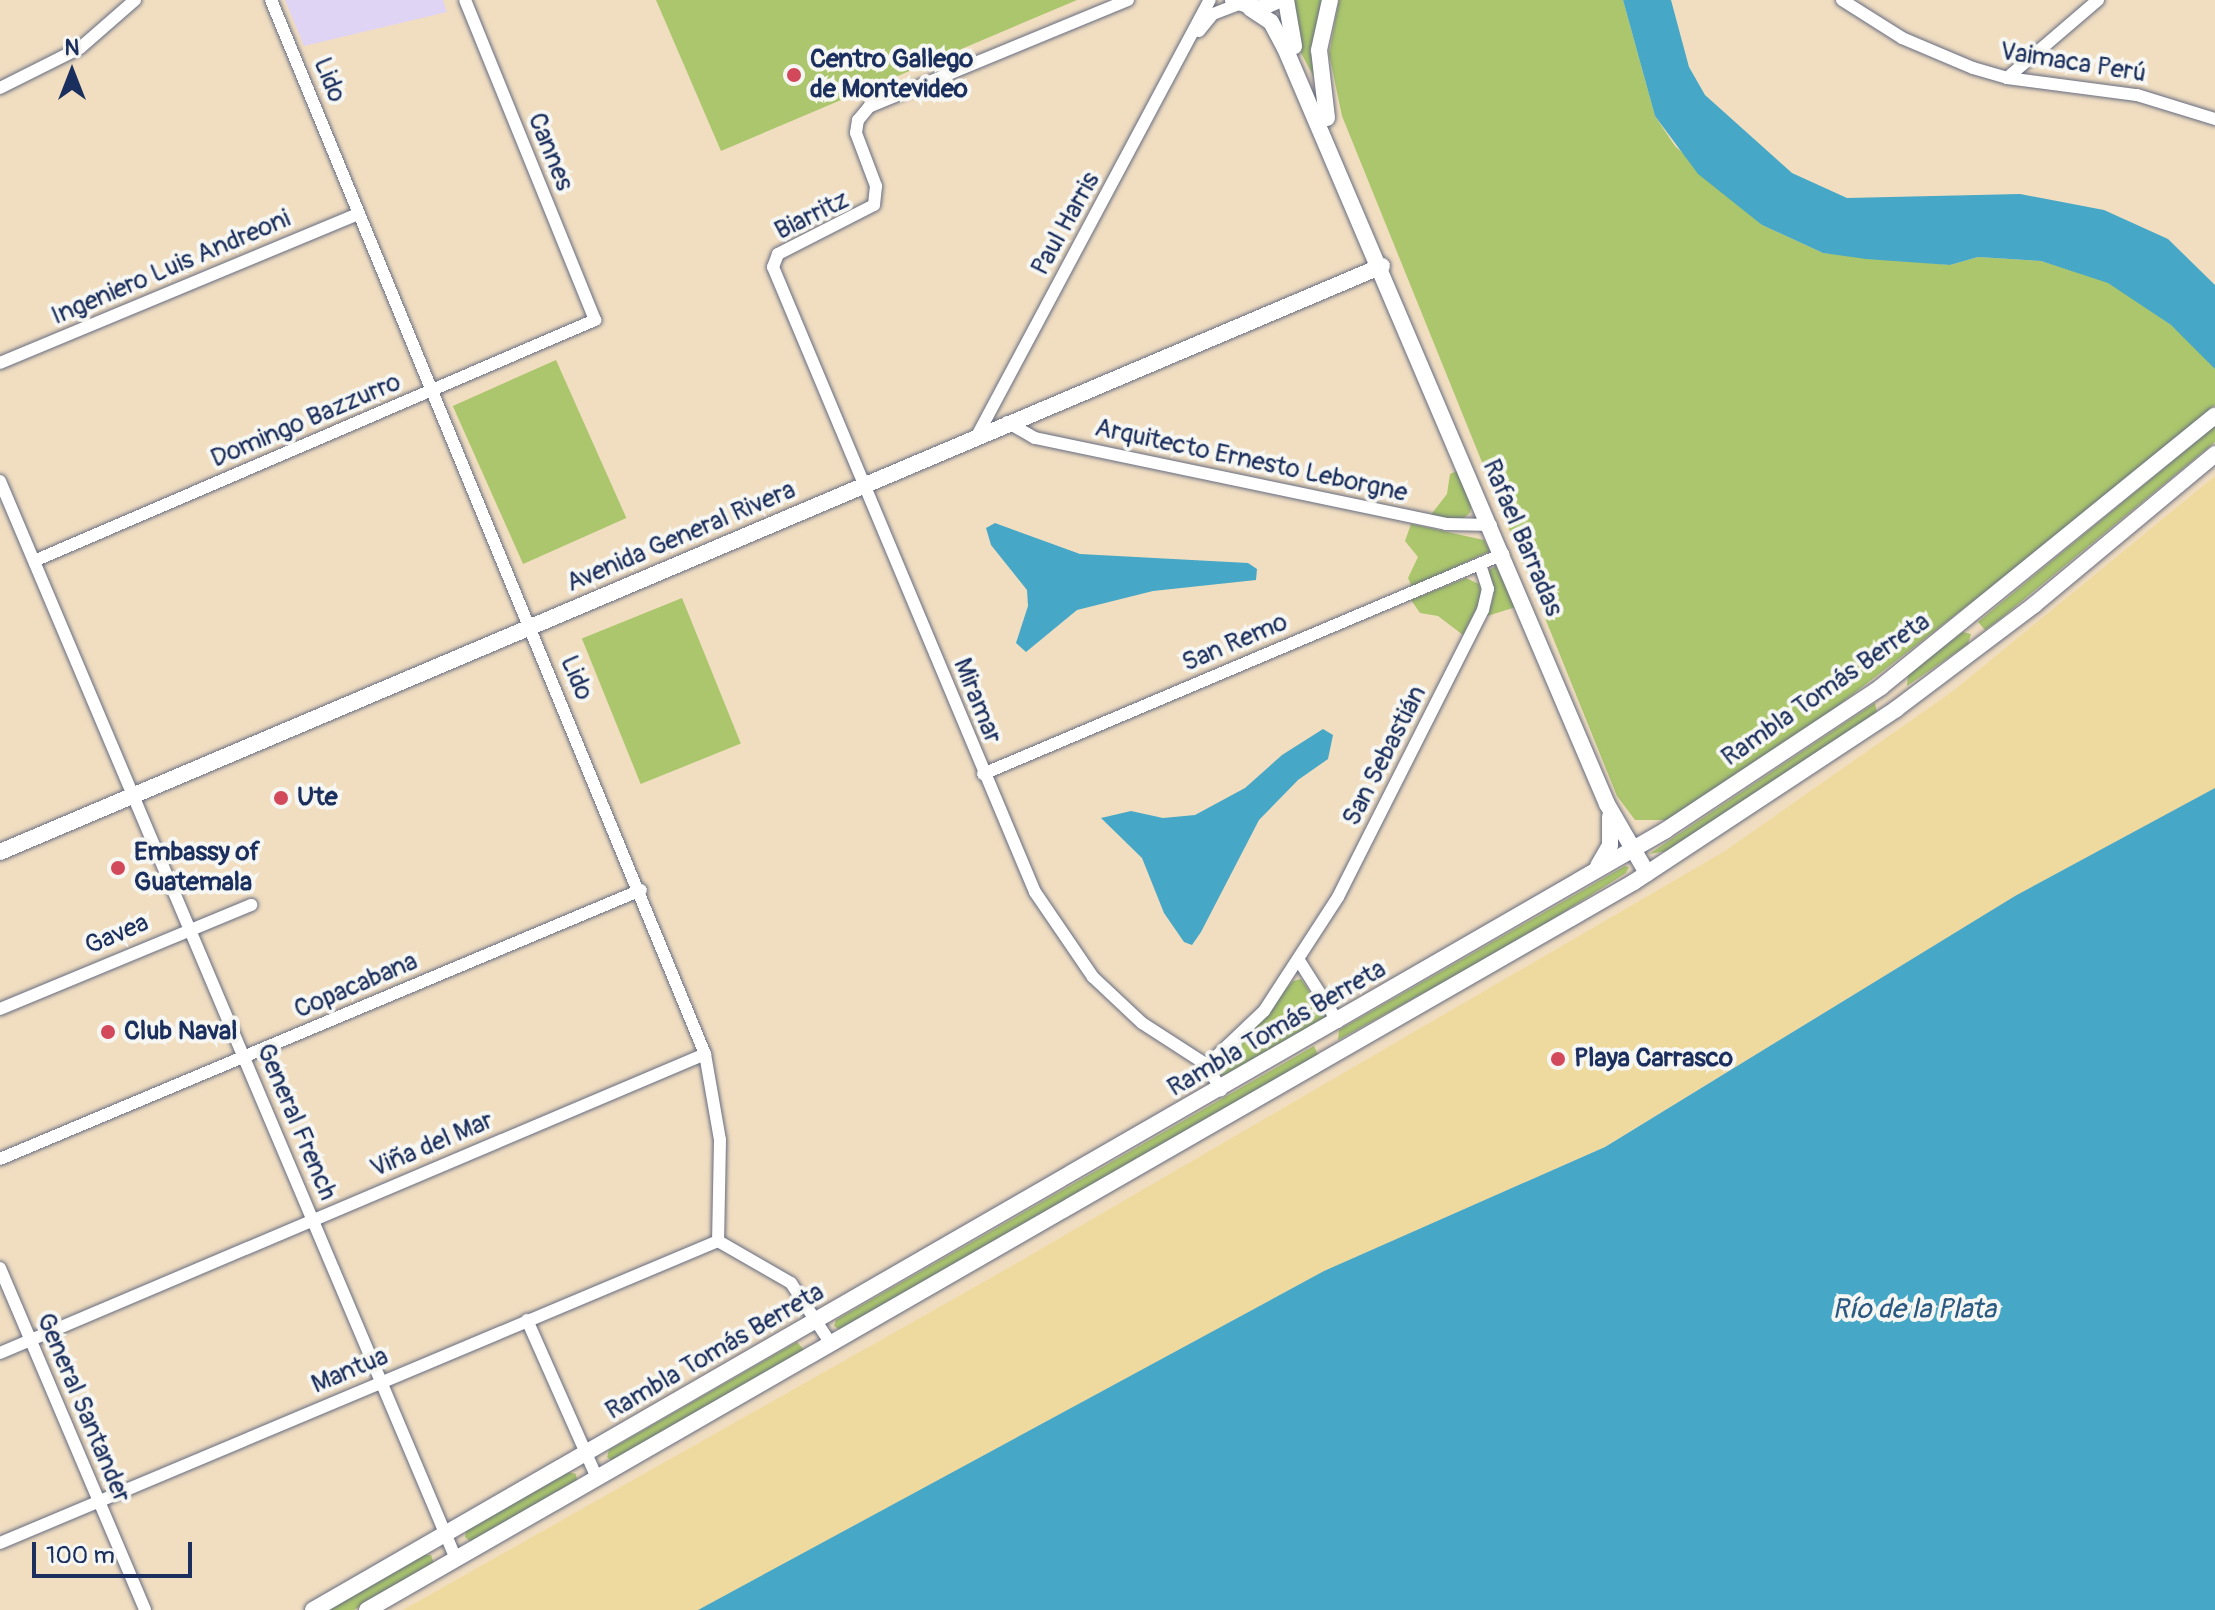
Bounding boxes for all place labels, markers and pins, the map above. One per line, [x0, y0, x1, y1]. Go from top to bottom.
place label: Centro Gallego de Montevideo [810, 44, 973, 106]
marker: Centro Gallego de Montevideo [785, 66, 803, 84]
place label: Ute [297, 782, 338, 814]
marker: Ute [272, 789, 290, 807]
place label: Embassy of Guatemala [134, 837, 260, 898]
marker: Embassy of Guatemala [109, 859, 127, 877]
place label: Club Naval [124, 1016, 237, 1048]
marker: Club Naval [99, 1023, 117, 1041]
place label: Playa Carrasco [1574, 1043, 1733, 1075]
marker: Playa Carrasco [1549, 1050, 1567, 1068]

